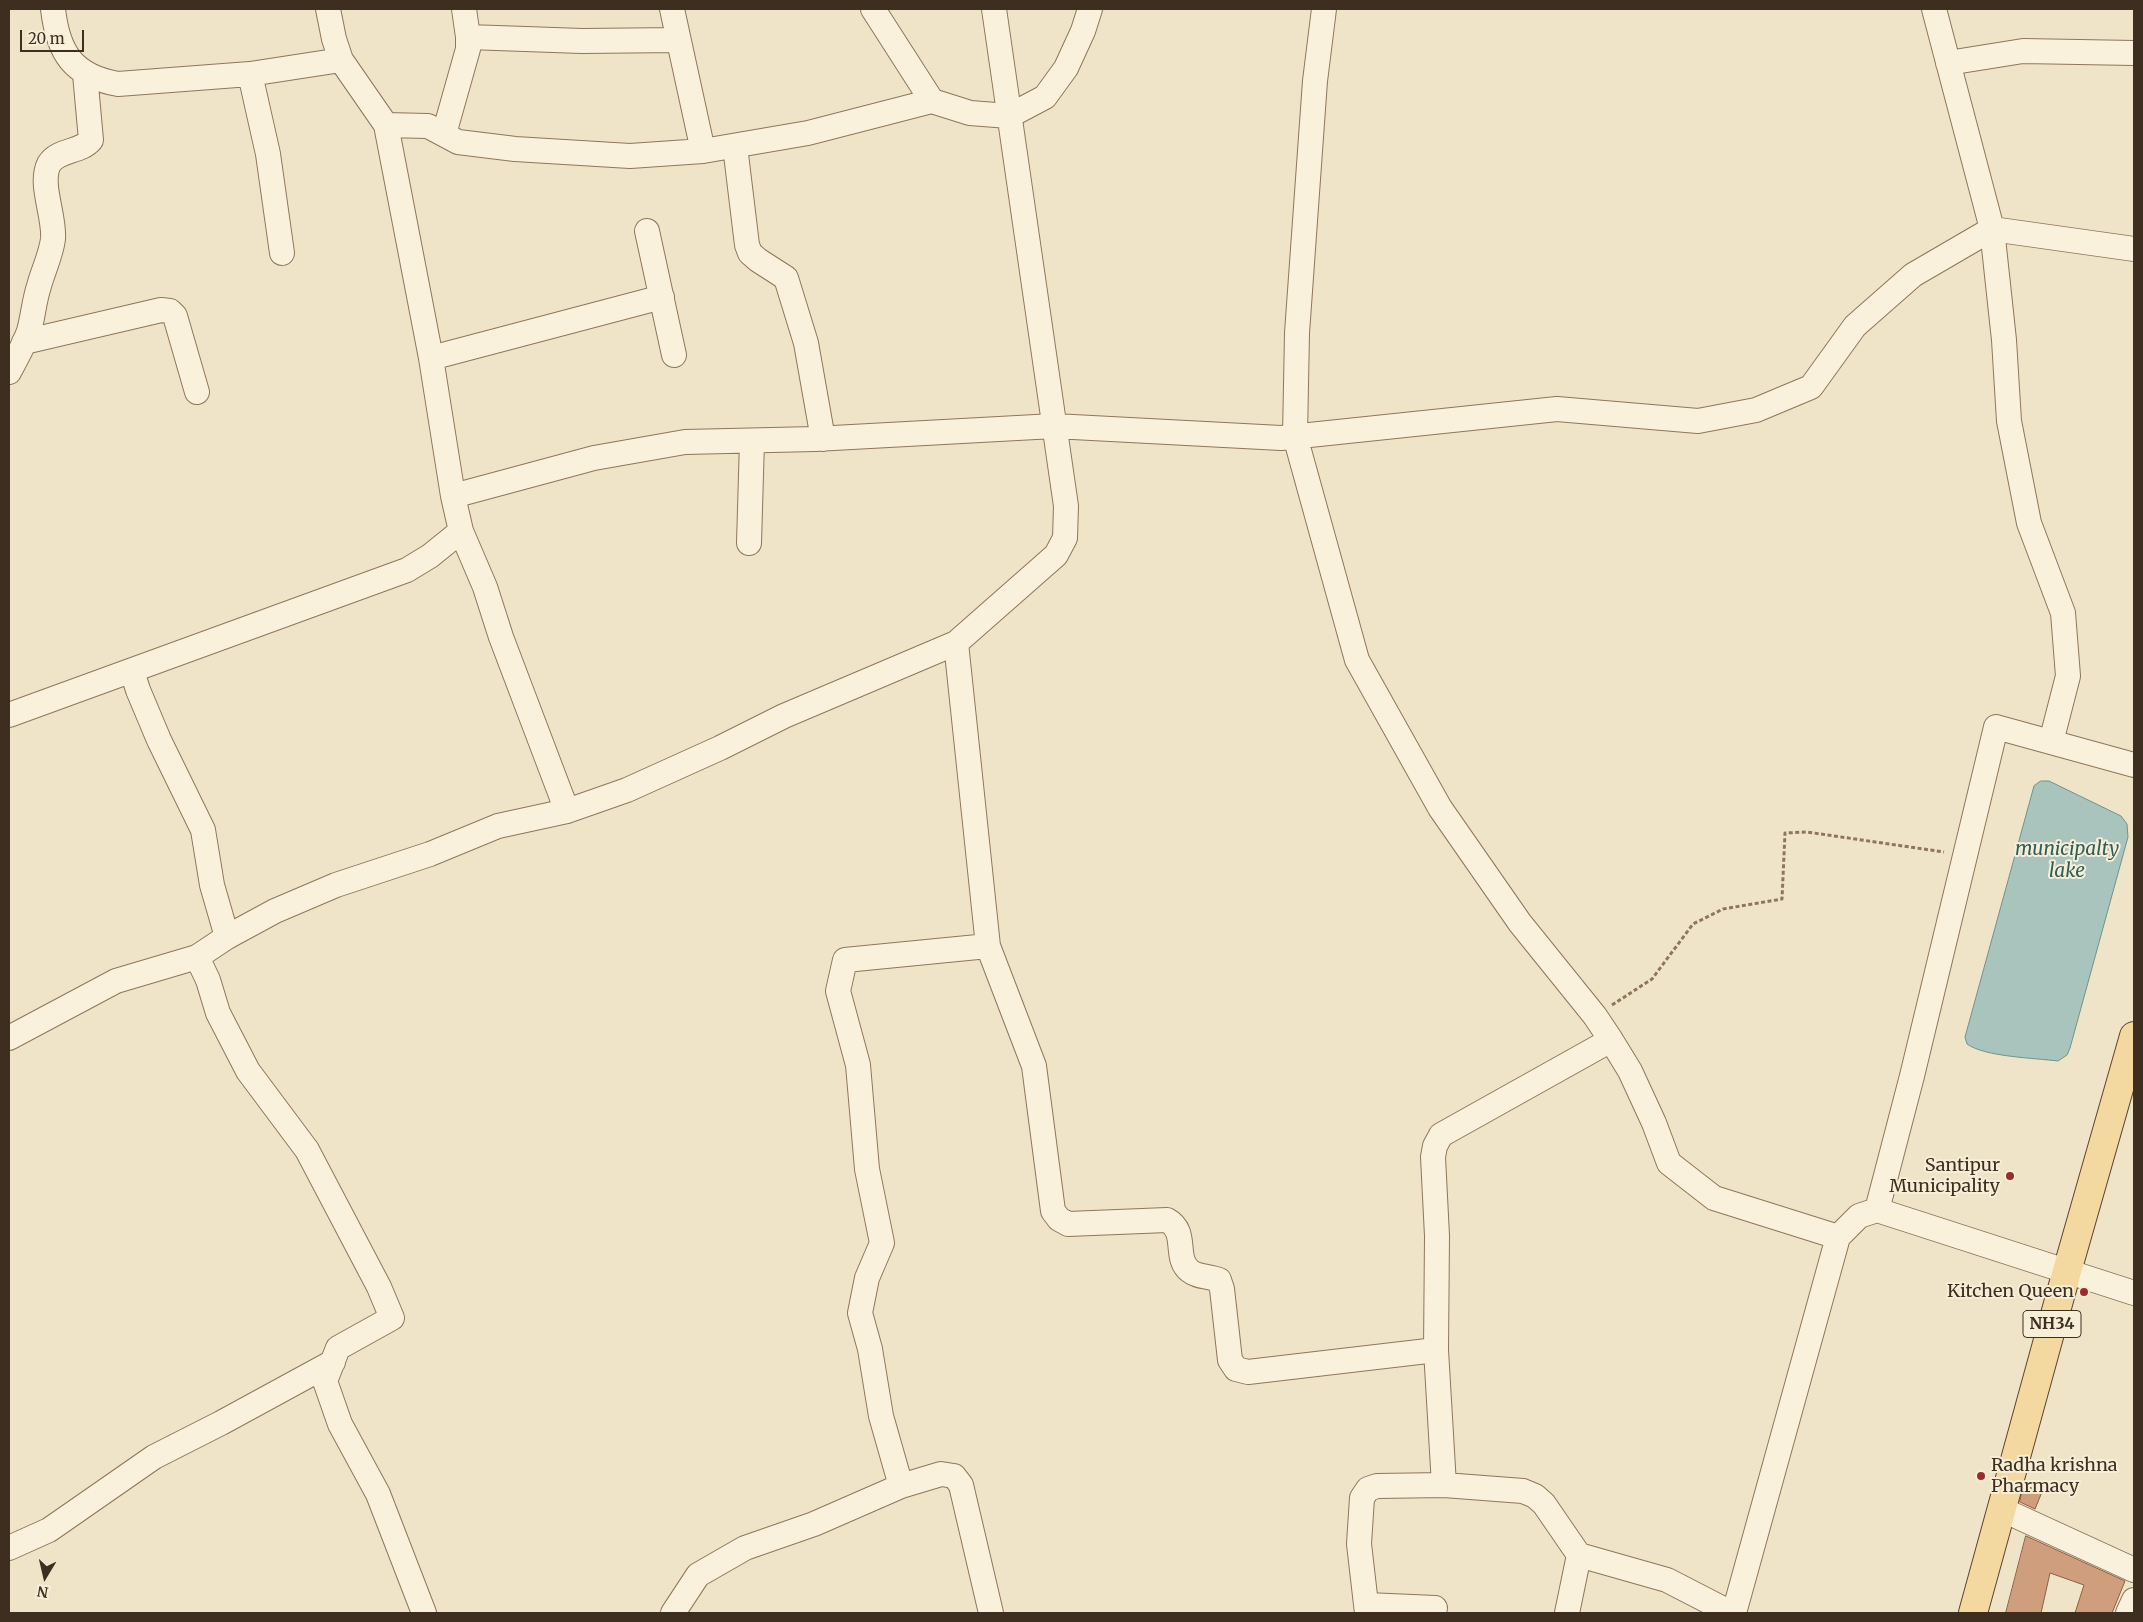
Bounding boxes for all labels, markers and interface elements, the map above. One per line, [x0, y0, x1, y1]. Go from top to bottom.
scale bar [22, 20, 86, 52]
text: 20 m [28, 29, 65, 48]
water label: municipalty lake [2015, 839, 2119, 883]
place label: Santipur Municipality [1889, 1155, 2000, 1198]
marker: Santipur Municipality [2004, 1170, 2016, 1182]
place label: Kitchen Queen [1947, 1281, 2074, 1303]
marker: Kitchen Queen [2078, 1286, 2090, 1298]
road number: NH34 [2023, 1310, 2081, 1338]
place label: Radha krishna Pharmacy [1991, 1455, 2117, 1498]
marker: Radha krishna Pharmacy [1975, 1470, 1987, 1482]
north arrow [20, 1552, 70, 1602]
text: N [36, 1582, 50, 1602]

